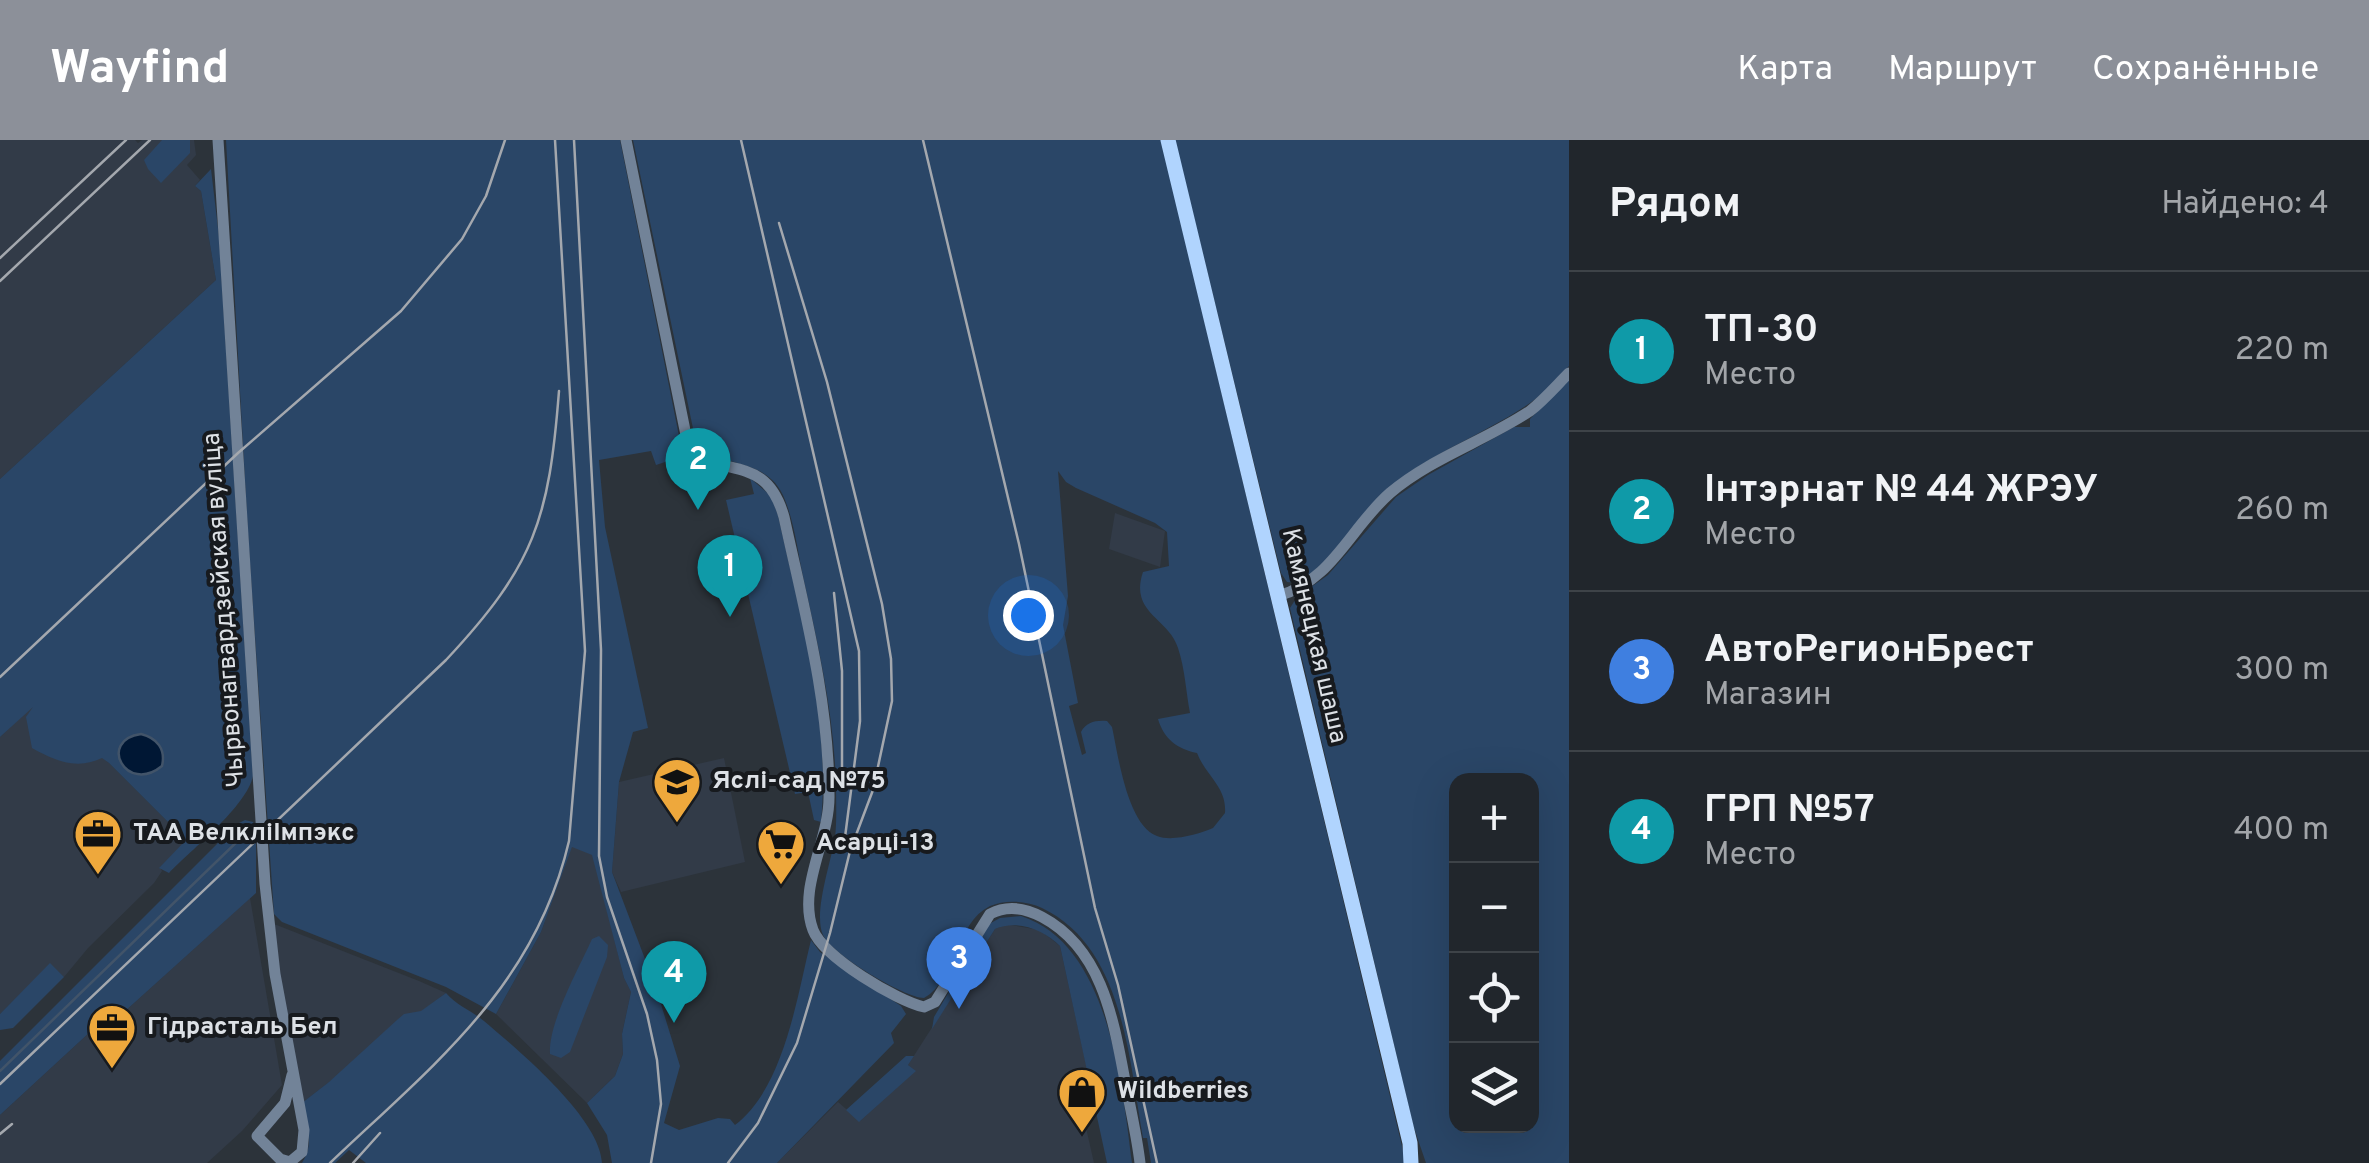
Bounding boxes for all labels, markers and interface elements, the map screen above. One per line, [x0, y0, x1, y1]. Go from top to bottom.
text: Wayfind [50, 40, 230, 100]
text: Карта [1737, 48, 1833, 92]
text: Маршрут [1888, 48, 2037, 92]
text: Сохранённые [2092, 48, 2319, 92]
text: Рядом [1609, 179, 1741, 232]
text: Найдено: 4 [2161, 185, 2329, 225]
text: ТП-30 [1704, 307, 1818, 356]
text: 1 [1635, 331, 1648, 371]
text: 220 m [2235, 331, 2329, 371]
text: Место [1704, 356, 1796, 396]
pin: 2 [666, 428, 730, 510]
street label: Чырвонагвардзейская вуліца [197, 432, 253, 788]
text: Інтэрнат № 44 ЖРЭУ [1704, 467, 2098, 516]
text: 2 [1632, 491, 1651, 531]
text: 260 m [2235, 491, 2329, 531]
text: Место [1704, 516, 1796, 556]
street label: Камянецкая шаша [1273, 526, 1353, 746]
pin: 1 [698, 534, 762, 617]
your location [1003, 590, 1054, 641]
text: АвтоРегионБрест [1704, 627, 2034, 676]
text: 3 [1632, 651, 1651, 691]
text: 300 m [2235, 651, 2329, 691]
text: Магазин [1704, 676, 1832, 716]
school or university icon: Яслі-сад №75 [651, 756, 703, 824]
place label: Яслі-сад №75 [712, 766, 886, 798]
map controls [1449, 773, 1539, 1133]
button: + [1449, 773, 1539, 863]
text: ГРП №57 [1704, 787, 1875, 836]
office icon: ТАА ВелкліІмпэкс [72, 808, 124, 876]
text: 4 [1631, 811, 1652, 851]
text: 400 m [2234, 811, 2329, 851]
place label: ТАА ВелкліІмпэкс [133, 818, 355, 850]
supermarket icon: Асарці-13 [755, 818, 807, 886]
place label: Асарці-13 [816, 828, 935, 860]
text: Место [1704, 836, 1796, 876]
button: − [1449, 863, 1539, 953]
pin: 3 [926, 926, 992, 1009]
pin: 4 [642, 940, 706, 1023]
button: locate [1449, 953, 1539, 1043]
office icon: Гідрасталь Бел [86, 1002, 138, 1070]
place label: Гідрасталь Бел [147, 1012, 338, 1044]
button: layers [1449, 1043, 1539, 1133]
shop icon: Wildberries [1056, 1066, 1108, 1134]
place label: Wildberries [1117, 1076, 1249, 1108]

